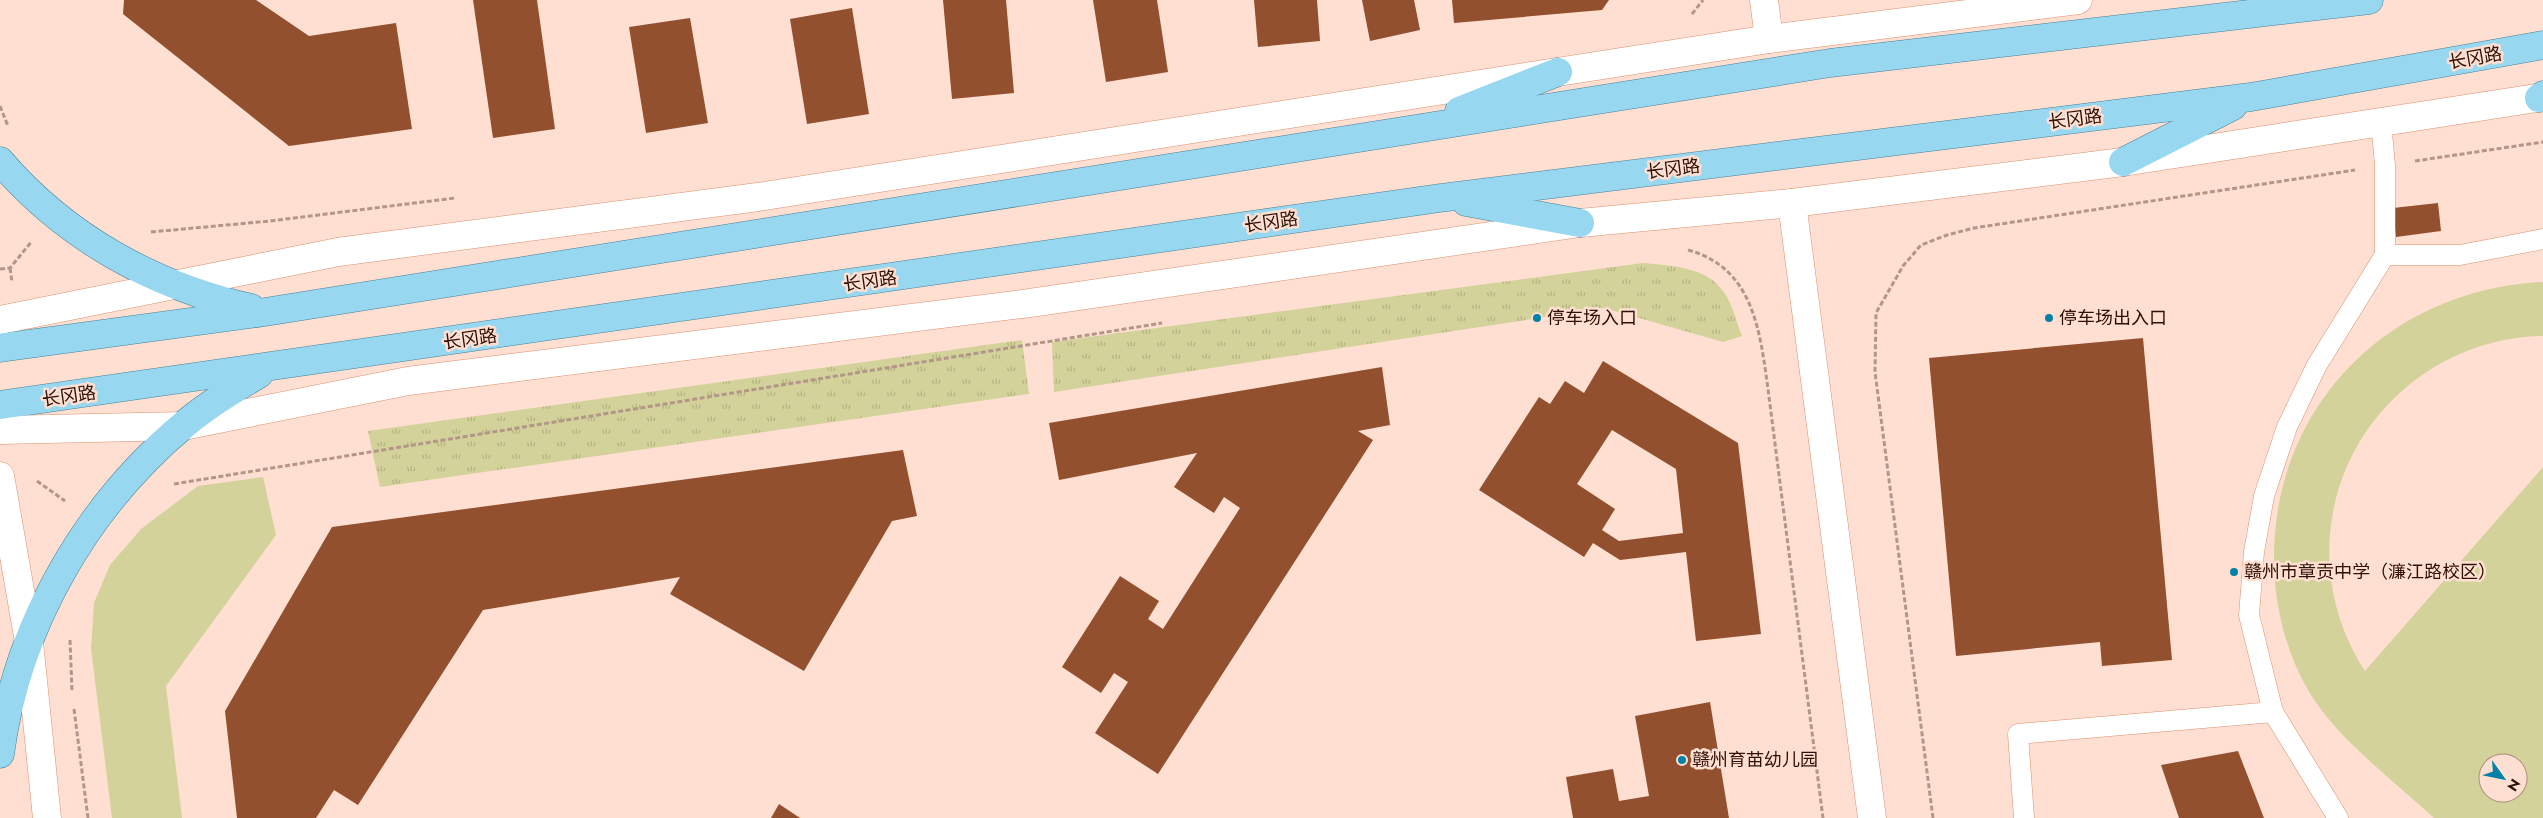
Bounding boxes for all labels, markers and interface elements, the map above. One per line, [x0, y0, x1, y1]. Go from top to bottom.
street label: 长冈路 [2446, 41, 2504, 75]
street label: 长冈路 [2047, 103, 2103, 135]
street label: 长冈路 [1645, 153, 1701, 185]
street label: 长冈路 [1242, 205, 1300, 239]
street label: 长冈路 [841, 264, 899, 298]
place label: 停车场入口 [1547, 305, 1637, 331]
place label: 停车场出入口 [2059, 305, 2167, 331]
marker: 停车场入口 [1531, 312, 1543, 324]
marker: 停车场出入口 [2043, 312, 2055, 324]
street label: 长冈路 [441, 322, 499, 356]
street label: 长冈路 [40, 379, 98, 413]
place label: 赣州市章贡中学（濂江路校区） [2244, 559, 2496, 585]
marker: 赣州市章贡中学（濂江路校区） [2228, 566, 2240, 578]
place label: 赣州育苗幼儿园 [1692, 747, 1818, 773]
north arrow [2478, 753, 2528, 803]
marker: 赣州育苗幼儿园 [1676, 754, 1688, 766]
text: N [2502, 775, 2525, 795]

